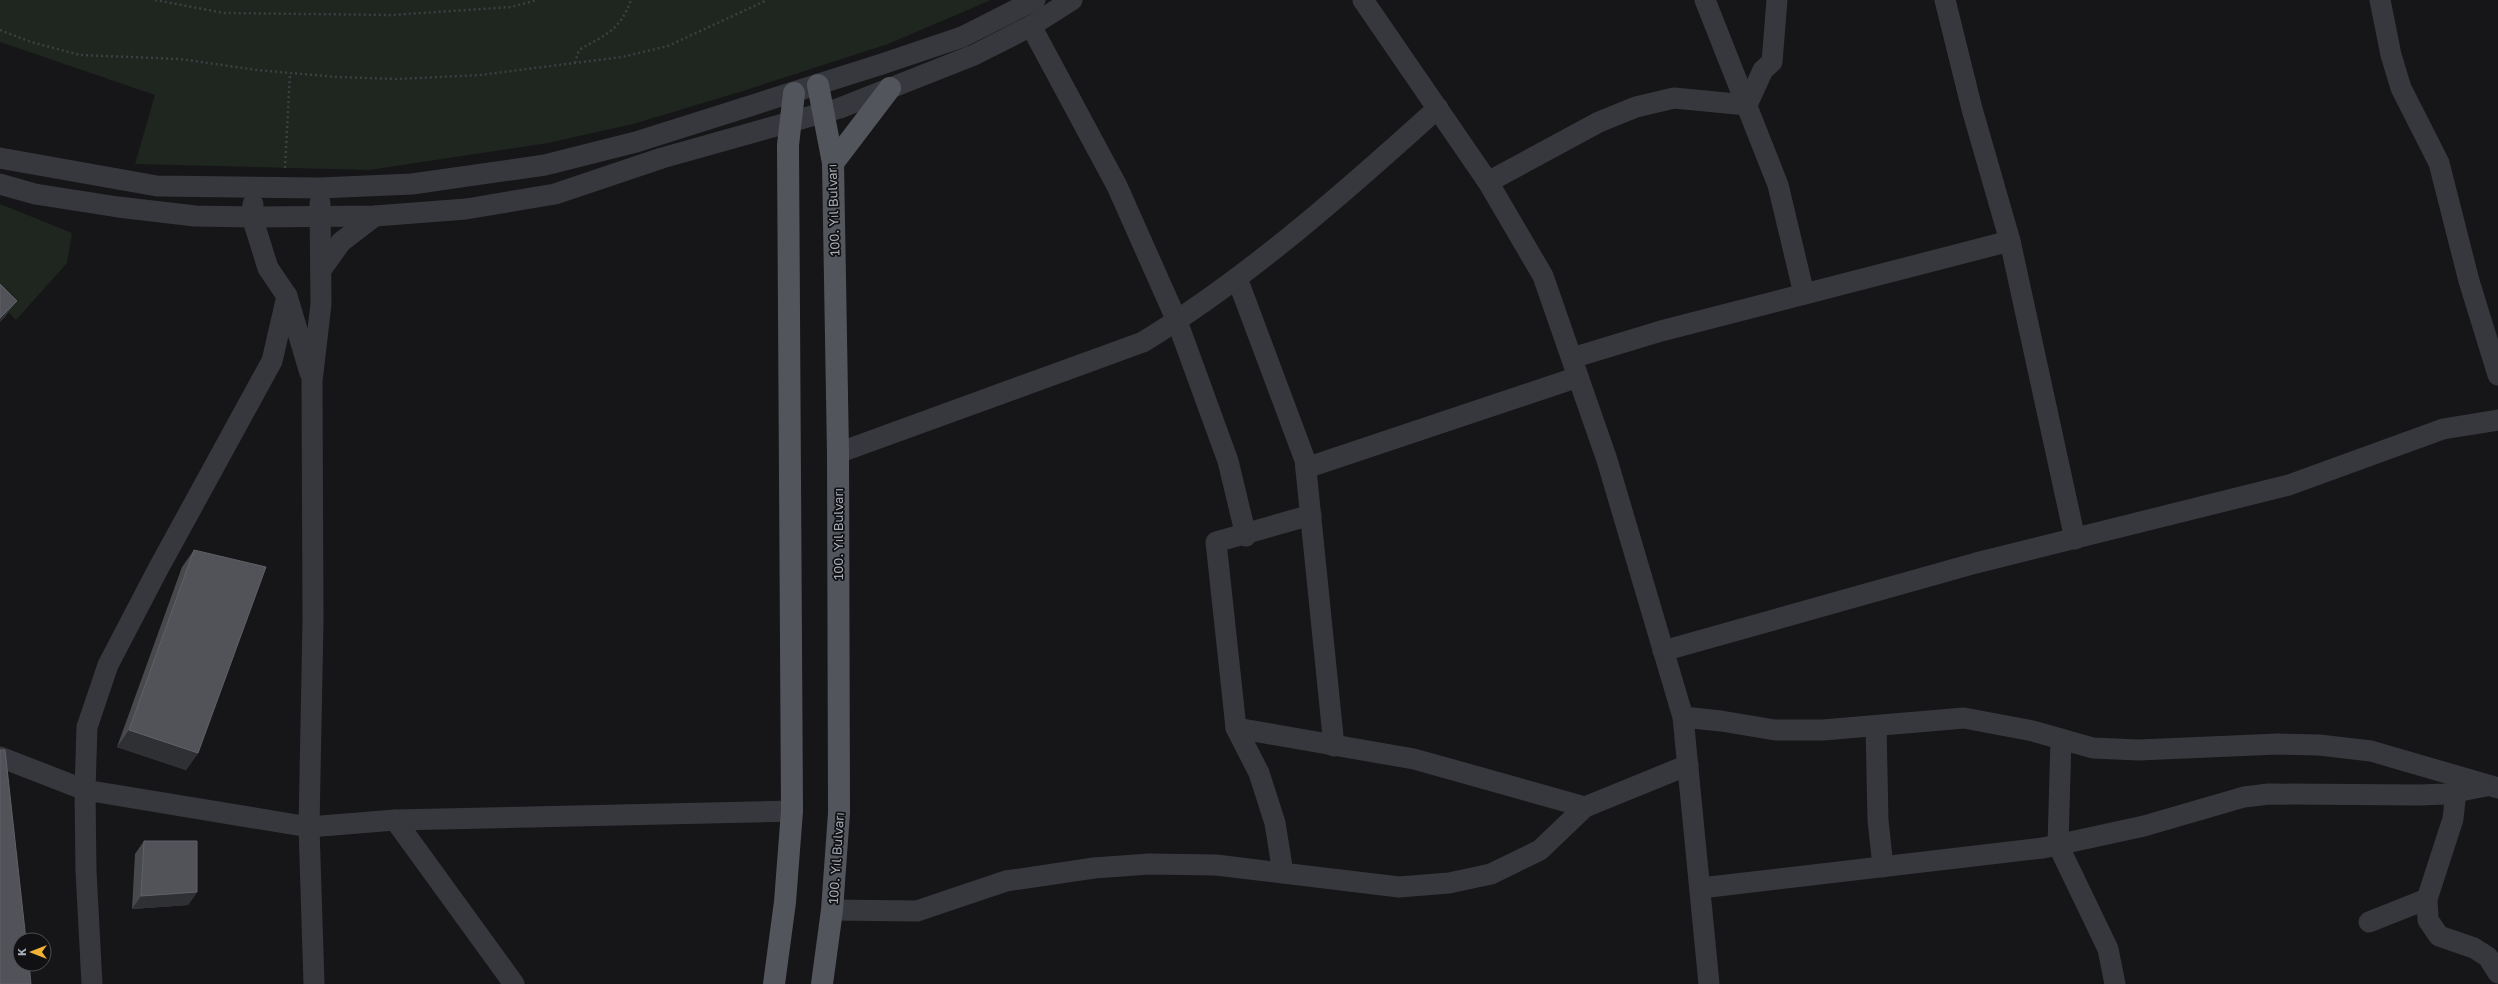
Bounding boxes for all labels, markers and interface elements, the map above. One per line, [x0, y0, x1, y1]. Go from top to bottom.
street label: 100. Yıl Bulvarı [823, 164, 843, 256]
street label: 100. Yıl Bulvarı [830, 488, 846, 580]
street label: 100. Yıl Bulvarı [825, 812, 847, 904]
north arrow [12, 932, 52, 972]
text: K [15, 948, 28, 956]

